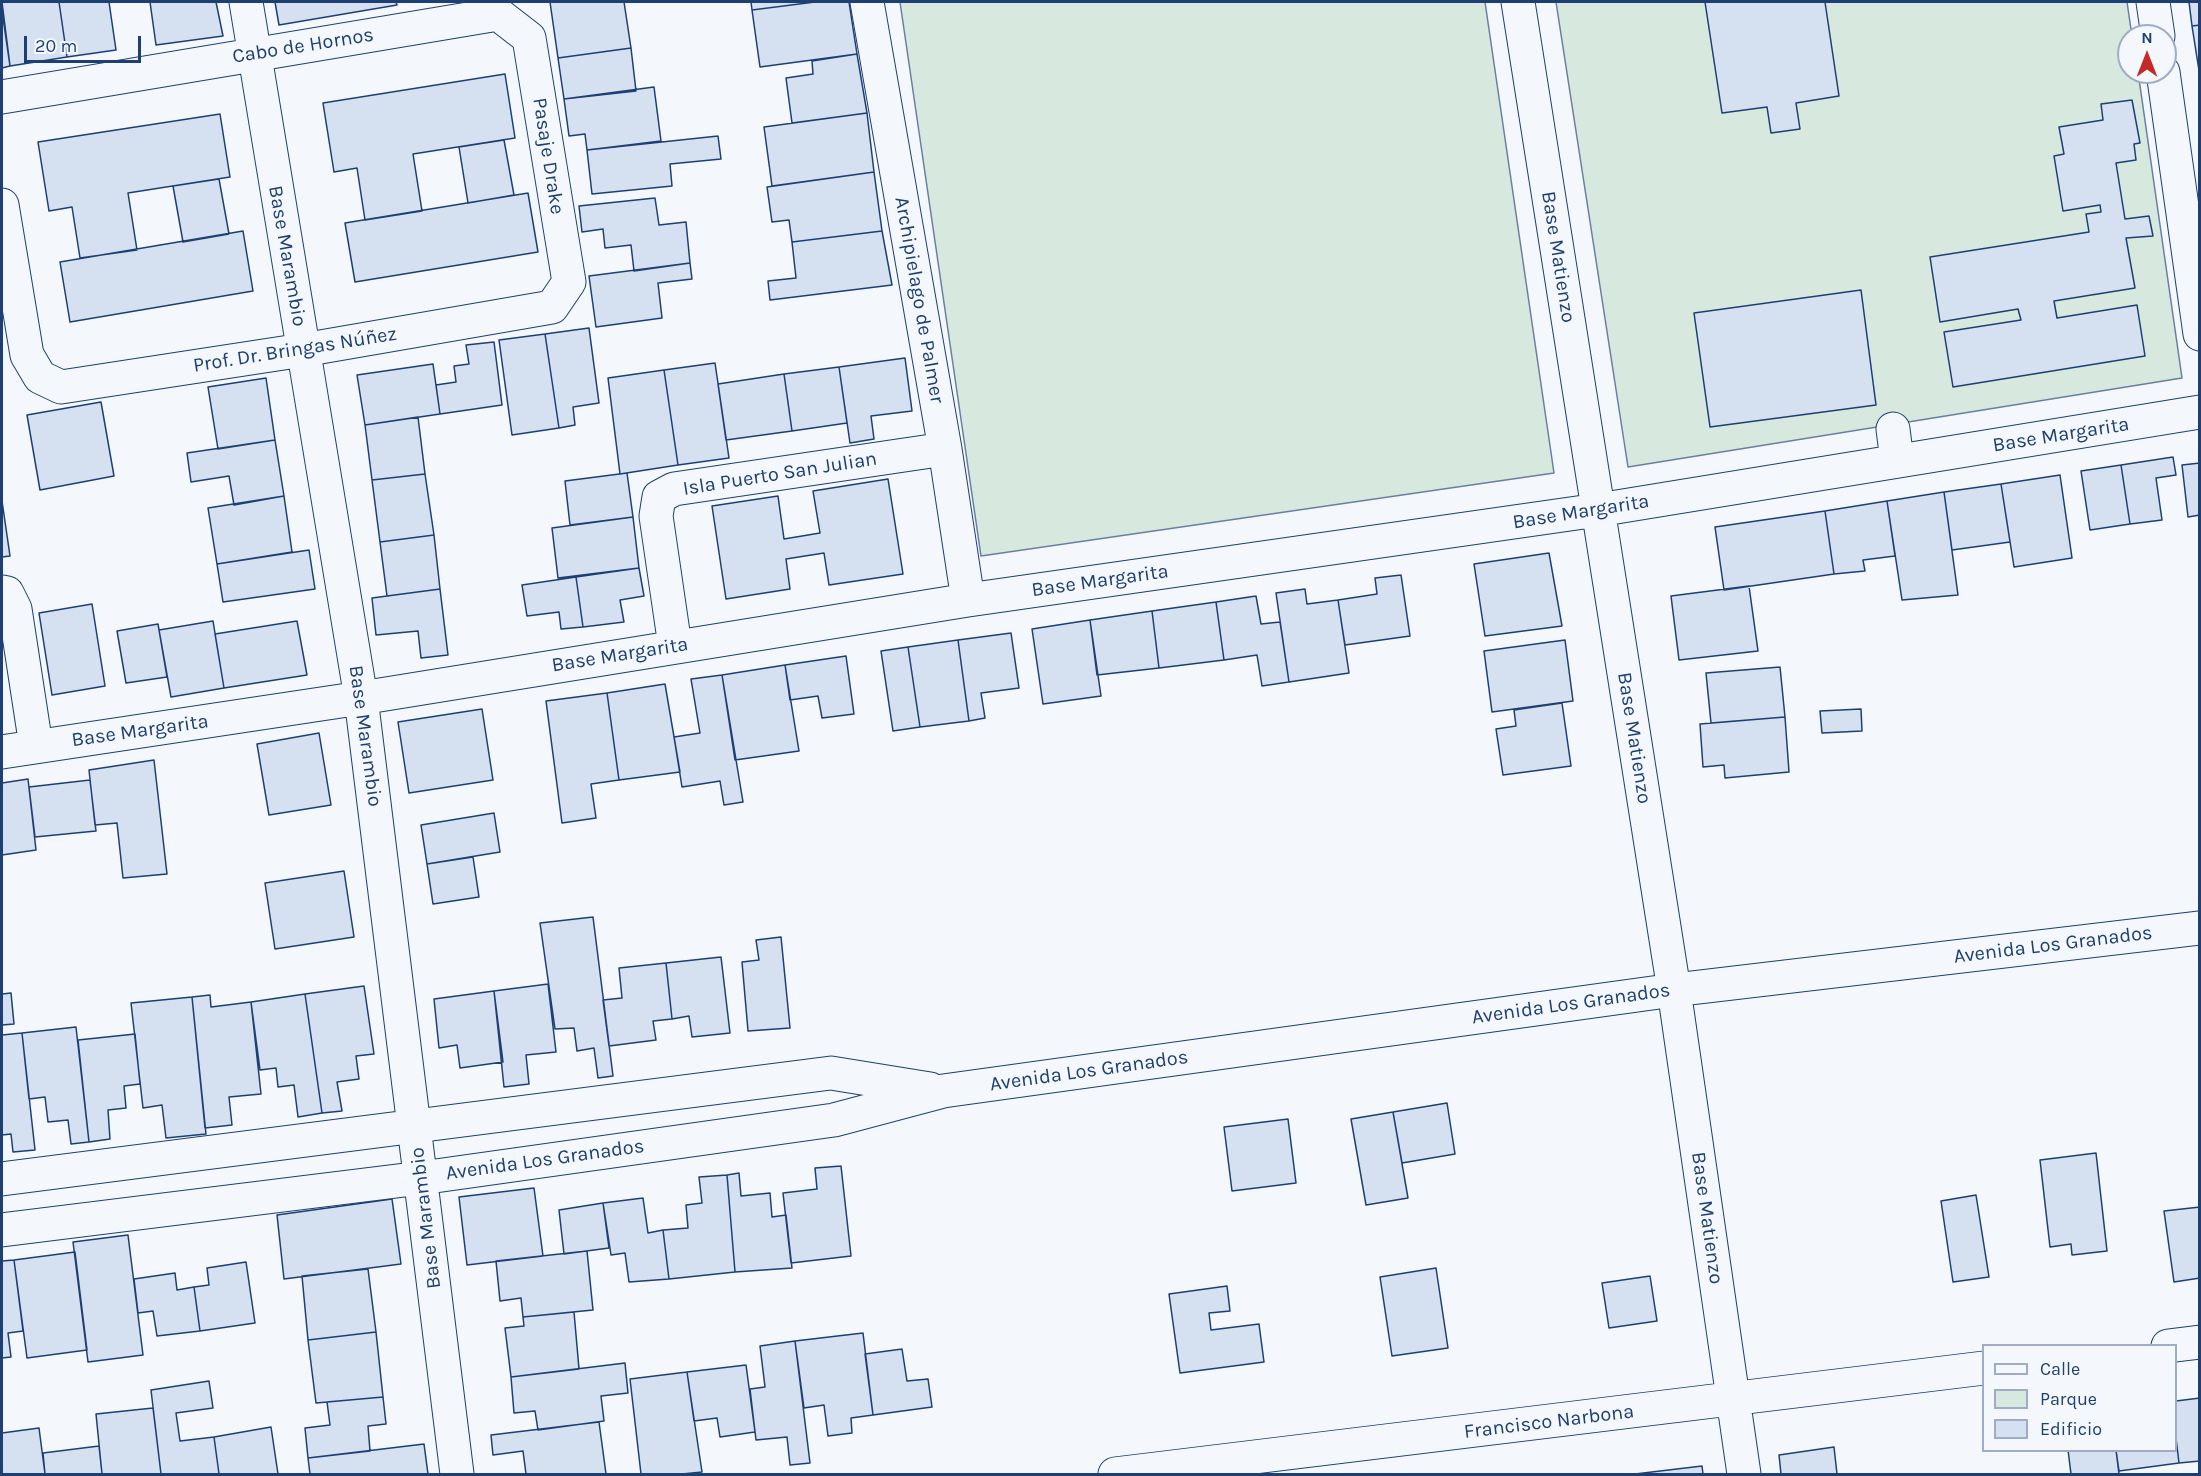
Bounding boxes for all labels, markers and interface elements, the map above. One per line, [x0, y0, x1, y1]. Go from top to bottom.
street label: Cabo de Hornos [231, 23, 375, 69]
scale bar [27, 24, 144, 62]
north arrow [2117, 24, 2177, 84]
text: N [2141, 28, 2153, 47]
text: 20 m [35, 35, 77, 57]
street label: Pasaje Drake [527, 96, 569, 216]
street label: Base Marambio [263, 184, 311, 328]
street label: Base Matienzo [1536, 189, 1580, 325]
street label: Archipielago de Palmer [889, 195, 949, 405]
street label: Prof. Dr. Bringas Núñez [191, 322, 399, 378]
street label: Base Margarita [1991, 412, 2131, 458]
street label: Isla Puerto San Julian [681, 447, 879, 501]
street label: Base Margarita [1511, 489, 1651, 535]
street label: Base Margarita [1030, 560, 1170, 602]
street label: Base Margarita [550, 632, 690, 678]
street label: Base Marambio [343, 664, 387, 808]
street label: Base Matienzo [1612, 670, 1656, 806]
street label: Base Margarita [70, 710, 210, 752]
street label: Avenida Los Granados [1952, 921, 2154, 969]
street label: Avenida Los Granados [1470, 978, 1672, 1030]
street label: Avenida Los Granados [988, 1045, 1190, 1097]
street label: Avenida Los Granados [444, 1134, 646, 1186]
street label: Base Marambio [405, 1146, 447, 1290]
street label: Base Matienzo [1686, 1150, 1728, 1286]
legend [1982, 1344, 2177, 1452]
text: Calle [2040, 1358, 2080, 1380]
text: Parque [2040, 1388, 2097, 1410]
street label: Francisco Narbona [1462, 1400, 1636, 1444]
text: Edificio [2040, 1418, 2102, 1440]

